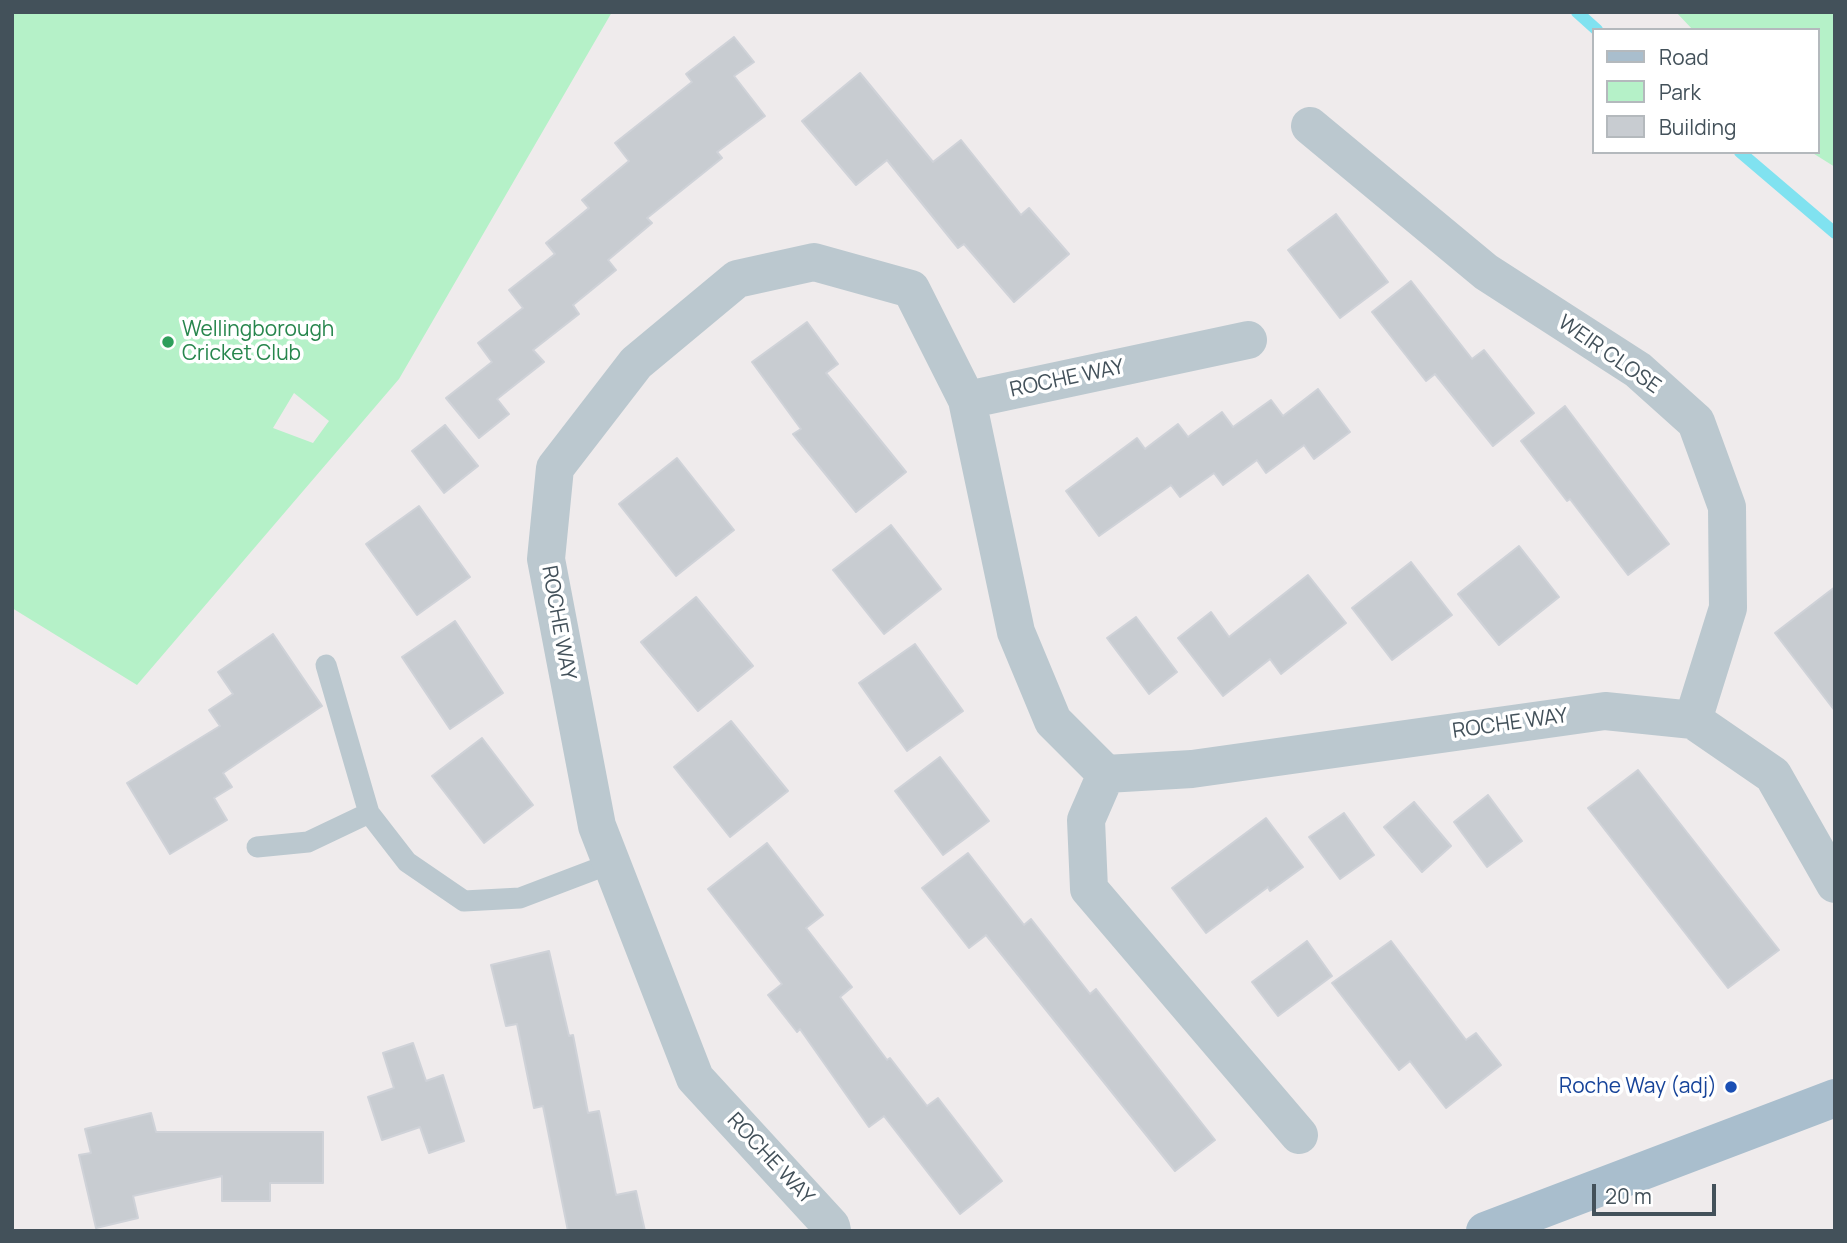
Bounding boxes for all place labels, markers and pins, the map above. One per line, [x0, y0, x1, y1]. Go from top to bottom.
place label: Wellingborough Cricket Club [182, 317, 334, 367]
marker: Wellingborough Cricket Club [160, 334, 176, 350]
place label: Roche Way (adj) [1559, 1074, 1717, 1100]
marker: Roche Way (adj) [1723, 1079, 1739, 1095]

